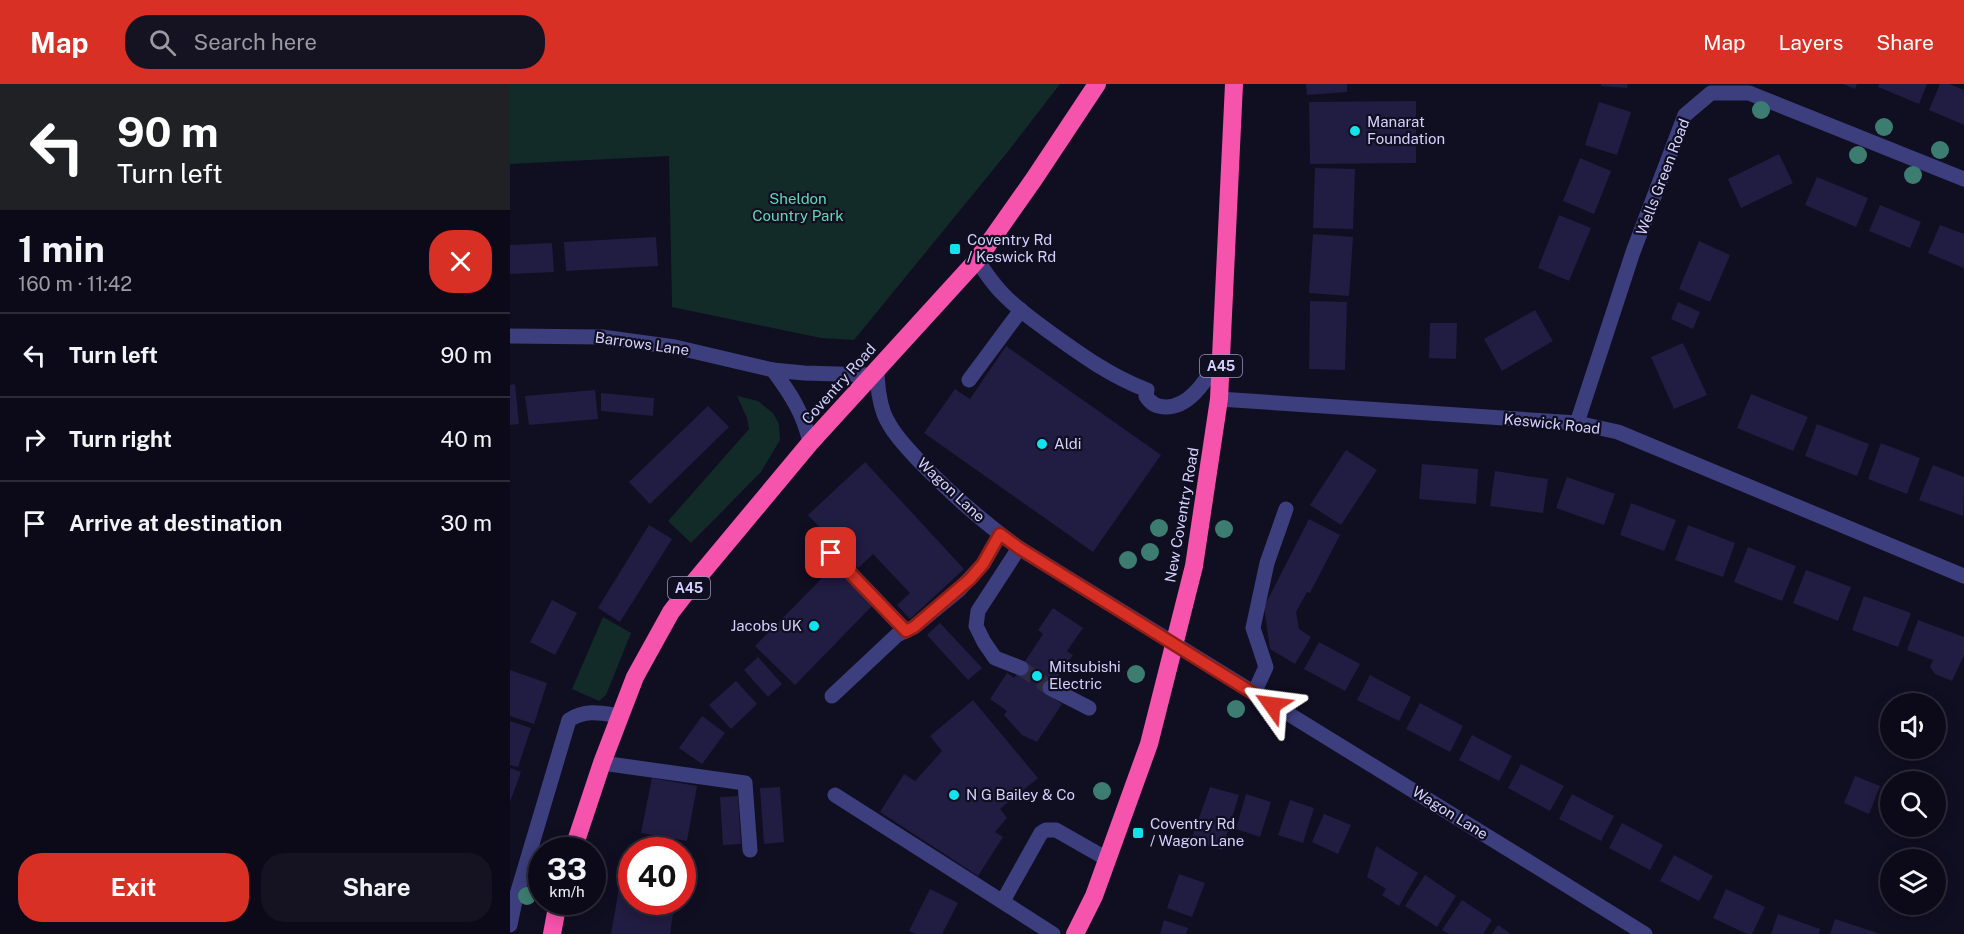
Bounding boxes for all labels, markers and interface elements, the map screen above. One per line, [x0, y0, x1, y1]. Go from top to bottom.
search box [125, 15, 545, 69]
text: Map [30, 26, 89, 59]
icon: search [146, 26, 179, 59]
text: Search here [194, 29, 317, 55]
text: Map [1703, 30, 1746, 55]
text: Layers [1779, 30, 1843, 55]
text: Share [1876, 30, 1934, 55]
text: 90 m [117, 107, 219, 156]
icon: left [18, 108, 96, 186]
place label: Manarat Foundation [1367, 113, 1445, 147]
street label: Wells Green Road [1632, 116, 1693, 238]
marker: Manarat Foundation [1348, 124, 1362, 138]
text: Turn left [117, 157, 223, 189]
park label: Sheldon Country Park [752, 190, 844, 224]
text: 1 min [18, 228, 105, 270]
button: close [429, 230, 492, 293]
place label: Coventry Rd / Keswick Rd [967, 231, 1056, 265]
marker: Coventry Rd / Keswick Rd [948, 242, 962, 256]
text: 160 m · 11:42 [18, 272, 132, 296]
street label: Barrows Lane [594, 328, 690, 359]
icon: left [18, 339, 51, 372]
street label: Coventry Road [798, 340, 879, 427]
text: Turn left [69, 342, 158, 368]
text: 90 m [441, 342, 492, 368]
road number: A45 [1200, 355, 1242, 377]
street label: Keswick Road [1503, 410, 1601, 437]
icon: right [18, 423, 51, 456]
text: Turn right [69, 426, 172, 452]
text: 40 m [440, 426, 492, 452]
place label: Aldi [1054, 435, 1082, 452]
marker: Aldi [1035, 437, 1049, 451]
street label: New Coventry Road [1161, 446, 1202, 584]
street label: Wagon Lane [914, 454, 988, 525]
icon: arrive [18, 507, 51, 540]
text: Arrive at destination [69, 510, 282, 536]
text: 30 m [440, 510, 492, 536]
pin [805, 527, 856, 578]
icon: arrive [814, 536, 847, 569]
road number: A45 [668, 577, 710, 599]
place label: Jacobs UK [730, 617, 802, 634]
marker: Jacobs UK [807, 619, 821, 633]
place label: Mitsubishi Electric [1049, 658, 1121, 692]
marker: Mitsubishi Electric [1030, 669, 1044, 683]
position arrow [1240, 673, 1304, 737]
map controls [1880, 693, 1946, 915]
button: sound [1880, 693, 1946, 759]
button: search [1880, 771, 1946, 837]
street label: Wagon Lane [1409, 783, 1491, 842]
place label: N G Bailey & Co [966, 786, 1075, 803]
marker: N G Bailey & Co [947, 788, 961, 802]
place label: Coventry Rd / Wagon Lane [1150, 815, 1244, 849]
marker: Coventry Rd / Wagon Lane [1131, 826, 1145, 840]
speed limit sign: 40 [618, 837, 696, 915]
button: layers [1880, 849, 1946, 915]
text: 33 [547, 851, 587, 887]
button: Exit [18, 853, 249, 922]
button: Share [261, 853, 492, 922]
text: km/h [549, 883, 585, 900]

